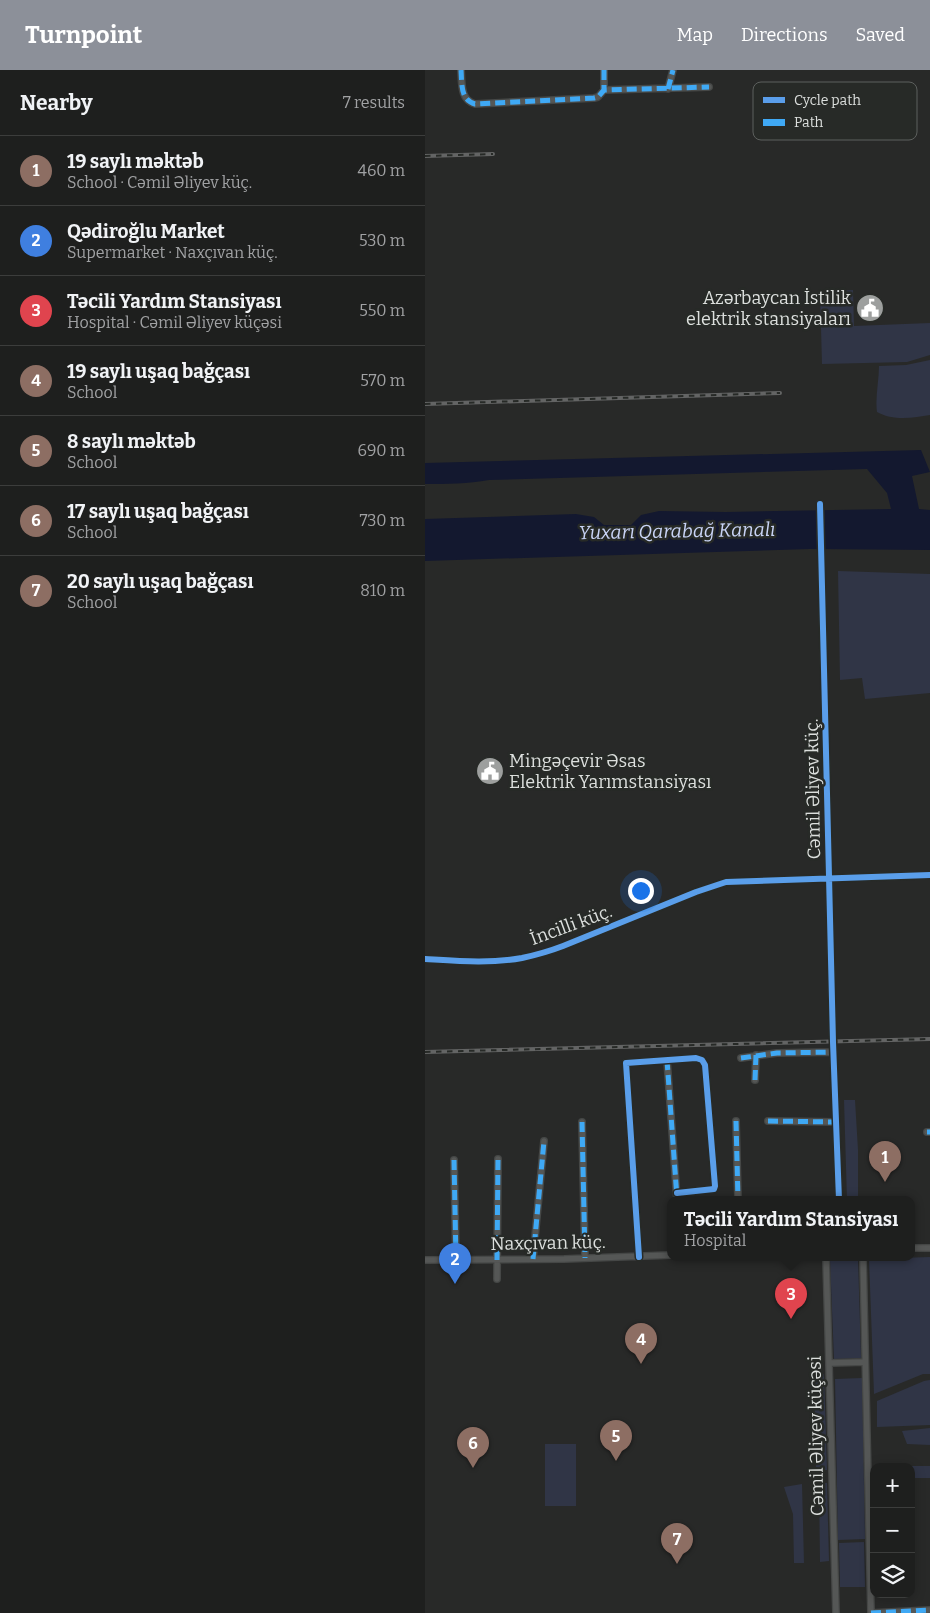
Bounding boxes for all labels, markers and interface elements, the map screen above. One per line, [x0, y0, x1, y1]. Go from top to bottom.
text: Turnpoint [25, 21, 142, 49]
text: Map [677, 24, 713, 46]
text: Directions [741, 24, 828, 46]
text: Saved [856, 24, 905, 46]
legend [753, 82, 917, 140]
text: Nearby [20, 90, 93, 116]
text: Cycle path [794, 92, 861, 109]
text: 7 results [343, 93, 405, 112]
text: Path [794, 114, 824, 131]
text: 19 saylı məktəb [67, 150, 204, 173]
text: 1 [33, 161, 39, 180]
text: 460 m [358, 161, 405, 180]
text: School · Cəmil Əliyev küç. [67, 173, 252, 192]
text: Qədiroğlu Market [67, 220, 225, 243]
text: 2 [31, 231, 41, 250]
text: 530 m [359, 231, 405, 250]
text: Supermarket · Naxçıvan küç. [67, 243, 278, 262]
place label: Azərbaycan İstilik elektrik stansiyaları [686, 287, 852, 330]
text: Təcili Yardım Stansiyası [67, 290, 281, 313]
public building icon: Azərbaycan İstilik elektrik stansiyaları [855, 293, 885, 323]
text: 3 [31, 301, 41, 320]
text: 550 m [359, 301, 405, 320]
text: Hospital · Cəmil Əliyev küçəsi [67, 313, 282, 332]
text: 19 saylı uşaq bağçası [67, 360, 250, 383]
text: 4 [31, 371, 41, 390]
text: 570 m [360, 371, 405, 390]
text: School [67, 383, 117, 402]
text: 8 saylı məktəb [67, 430, 196, 453]
text: 5 [32, 441, 40, 460]
text: 690 m [358, 441, 405, 460]
text: School [67, 453, 117, 472]
text: 17 saylı uşaq bağçası [67, 500, 249, 523]
text: 6 [31, 511, 41, 530]
text: 730 m [359, 511, 405, 530]
water label: Yuxarı Qarabağ Kanalı [578, 518, 776, 544]
text: School [67, 523, 117, 542]
text: 20 saylı uşaq bağçası [67, 570, 253, 593]
text: 7 [32, 581, 40, 600]
text: 810 m [360, 581, 405, 600]
text: School [67, 593, 117, 612]
street label: Cəmil Əliyev küç. [801, 718, 825, 860]
place label: Mingəçevir Əsas Elektrik Yarımstansiyası [509, 750, 711, 793]
public building icon: Mingəçevir Əsas Elektrik Yarımstansiyası [475, 756, 505, 786]
your location [628, 878, 654, 904]
street label: İncilli küç. [527, 900, 615, 950]
pin: 1 [869, 1141, 901, 1182]
popup [667, 1196, 915, 1261]
text: Təcili Yardım Stansiyası [684, 1208, 898, 1231]
street label: Naxçıvan küç. [490, 1231, 606, 1255]
text: Hospital [684, 1231, 746, 1250]
pin: 2 [439, 1243, 471, 1284]
pin: 3 [775, 1278, 807, 1319]
pin: 4 [625, 1323, 657, 1364]
street label: Cəmil Əliyev küçəsi [804, 1356, 828, 1516]
pin: 5 [600, 1420, 632, 1461]
pin: 6 [457, 1427, 489, 1468]
map controls [870, 1463, 915, 1598]
button: + [870, 1463, 915, 1508]
button: − [870, 1508, 915, 1553]
pin: 7 [661, 1523, 693, 1564]
button: layers [870, 1553, 915, 1598]

